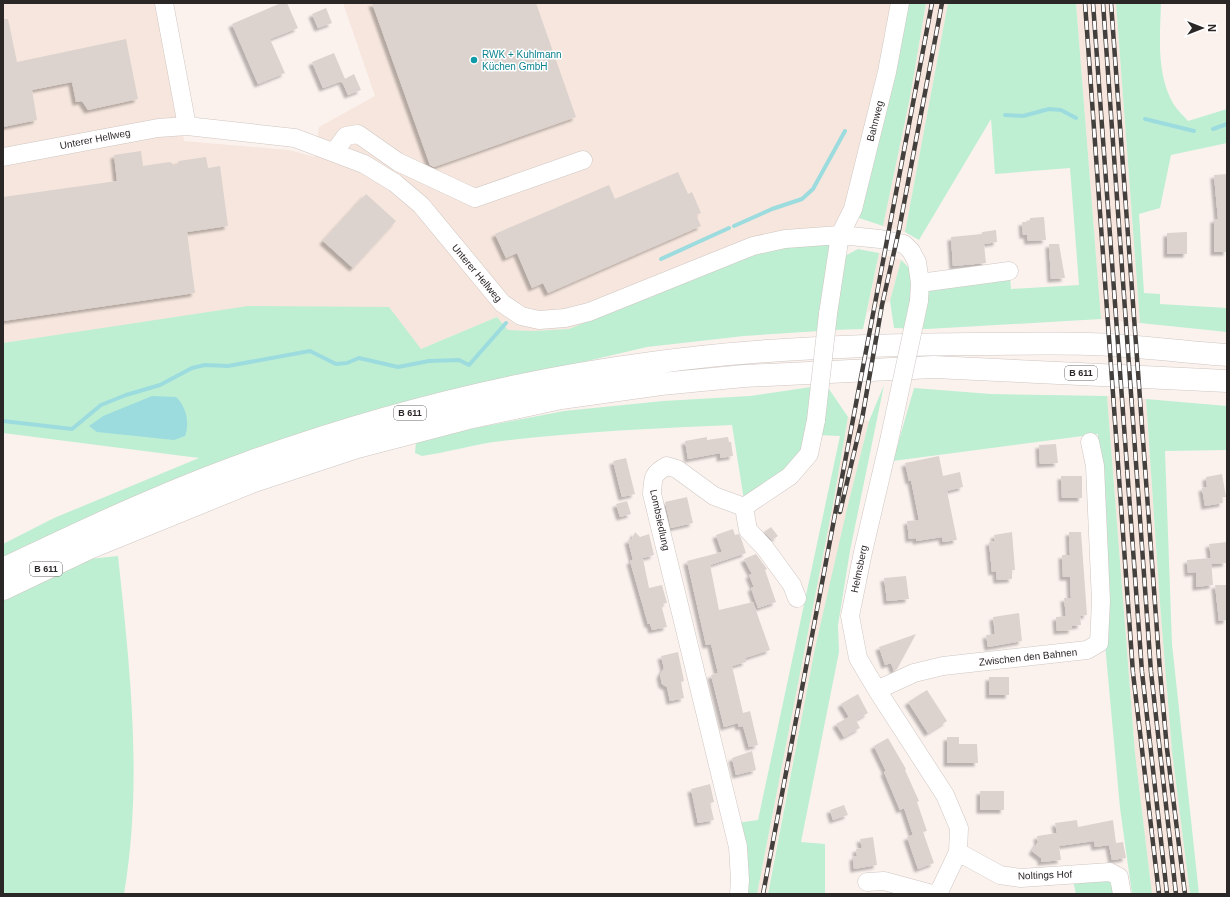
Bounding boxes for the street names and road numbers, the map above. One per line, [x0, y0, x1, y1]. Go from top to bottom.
street label: Bahnweg [865, 99, 885, 143]
street label: Unterer Hellweg [59, 127, 131, 151]
street label: Unterer Hellweg [450, 242, 504, 304]
road number: B 611 [1065, 366, 1097, 380]
road number: B 611 [394, 406, 426, 420]
street label: Lombsiedlung [648, 488, 672, 552]
street label: Helmsberg [849, 544, 869, 594]
road number: B 611 [30, 562, 62, 576]
street label: Zwischen den Bahnen [978, 646, 1078, 668]
street label: Noltings Hof [1018, 869, 1073, 881]

